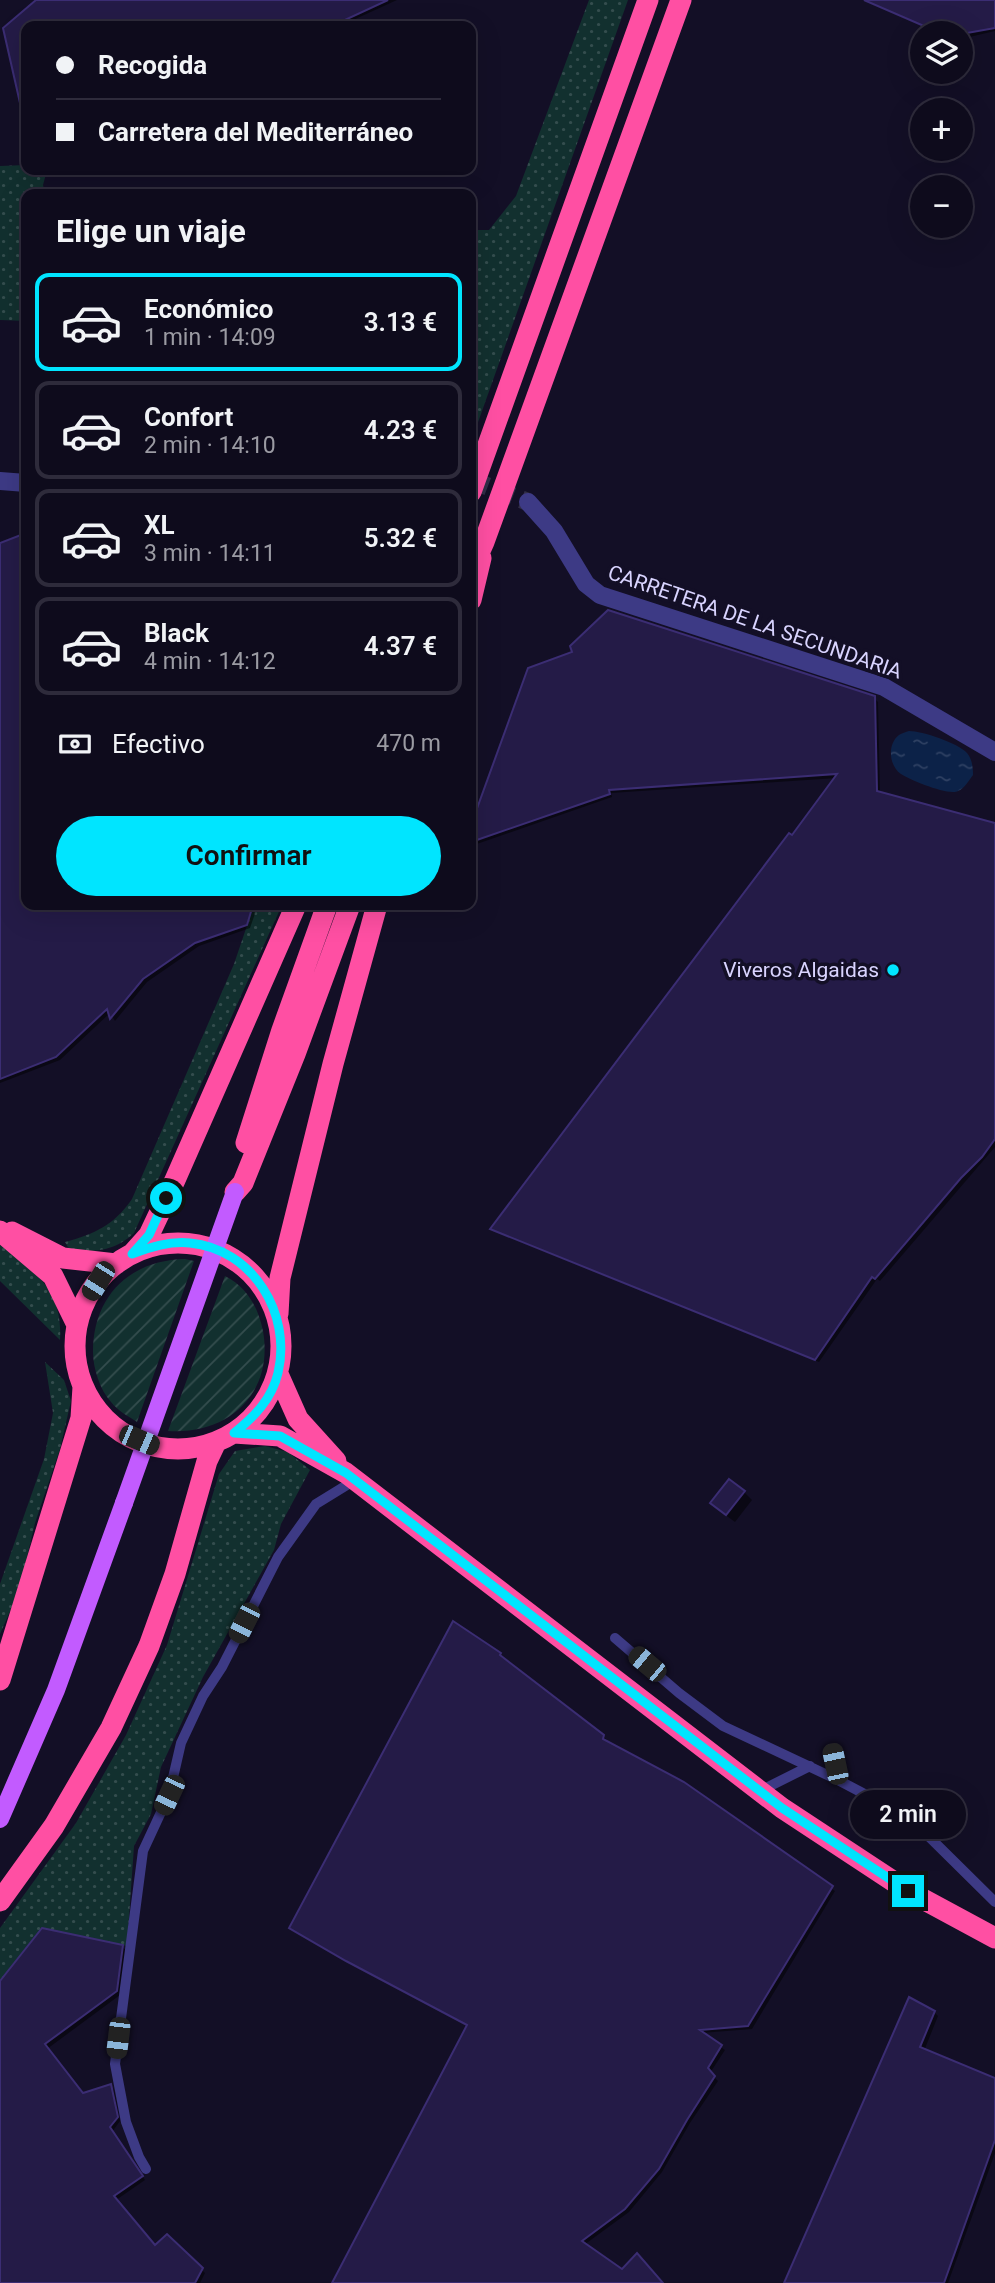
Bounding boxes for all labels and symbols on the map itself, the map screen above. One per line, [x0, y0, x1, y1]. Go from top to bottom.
street label: CARRETERA DE LA SECUNDARIA [605, 560, 906, 684]
place label: Viveros Algaidas [723, 958, 879, 982]
marker: Viveros Algaidas [885, 962, 901, 978]
route start [150, 1182, 182, 1214]
car [78, 1258, 119, 1304]
car [116, 1422, 163, 1458]
car [226, 1600, 263, 1646]
car [625, 1642, 670, 1686]
car [821, 1741, 850, 1787]
car [151, 1772, 188, 1818]
callout: 2 min [850, 1790, 966, 1839]
route end [892, 1875, 924, 1907]
car [106, 2016, 131, 2060]

